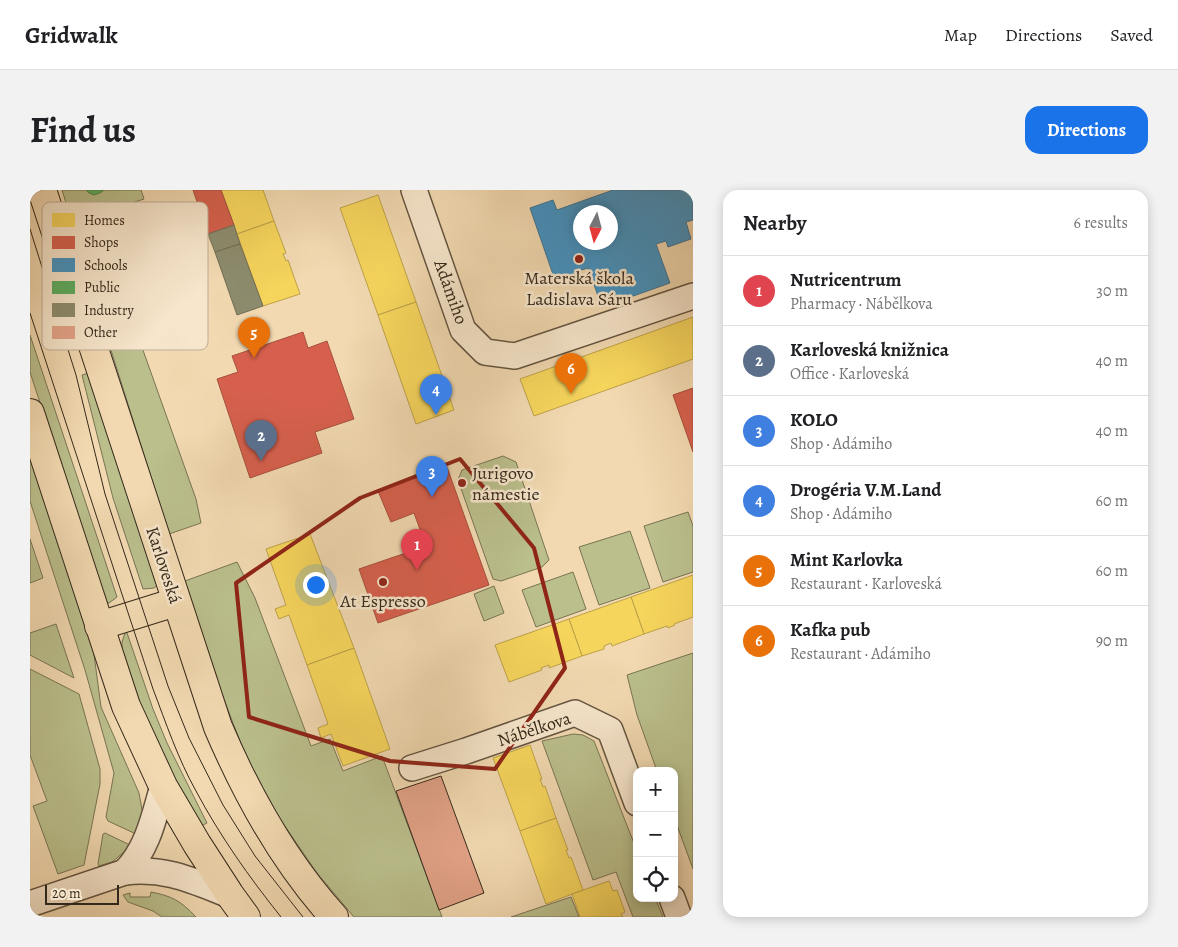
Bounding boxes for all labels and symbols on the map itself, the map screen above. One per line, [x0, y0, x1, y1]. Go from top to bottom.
legend [42, 202, 208, 350]
north arrow [573, 205, 618, 250]
text: Homes [84, 211, 125, 230]
text: Shops [84, 233, 119, 252]
marker: Materská škola Ladislava Sáru [573, 253, 585, 265]
text: Schools [84, 256, 128, 275]
street label: Adámiho [428, 256, 474, 328]
place label: Materská škola Ladislava Sáru [524, 266, 634, 311]
text: Public [84, 278, 120, 297]
text: Industry [84, 301, 134, 320]
pin: 5 [238, 317, 270, 358]
text: Other [84, 323, 118, 342]
pin: 6 [555, 353, 587, 394]
pin: 4 [420, 374, 452, 415]
pin: 2 [245, 420, 277, 461]
pin: 3 [416, 456, 448, 497]
place label: Jurigovo námestie [472, 461, 540, 506]
marker: Jurigovo námestie [456, 477, 468, 489]
street label: Karloveská [140, 523, 188, 607]
pin: 1 [401, 529, 433, 570]
your location [303, 572, 329, 598]
marker: At Espresso [377, 576, 389, 588]
place label: At Espresso [339, 589, 426, 613]
street label: Nábělkova [494, 706, 574, 752]
scale bar [45, 882, 119, 905]

